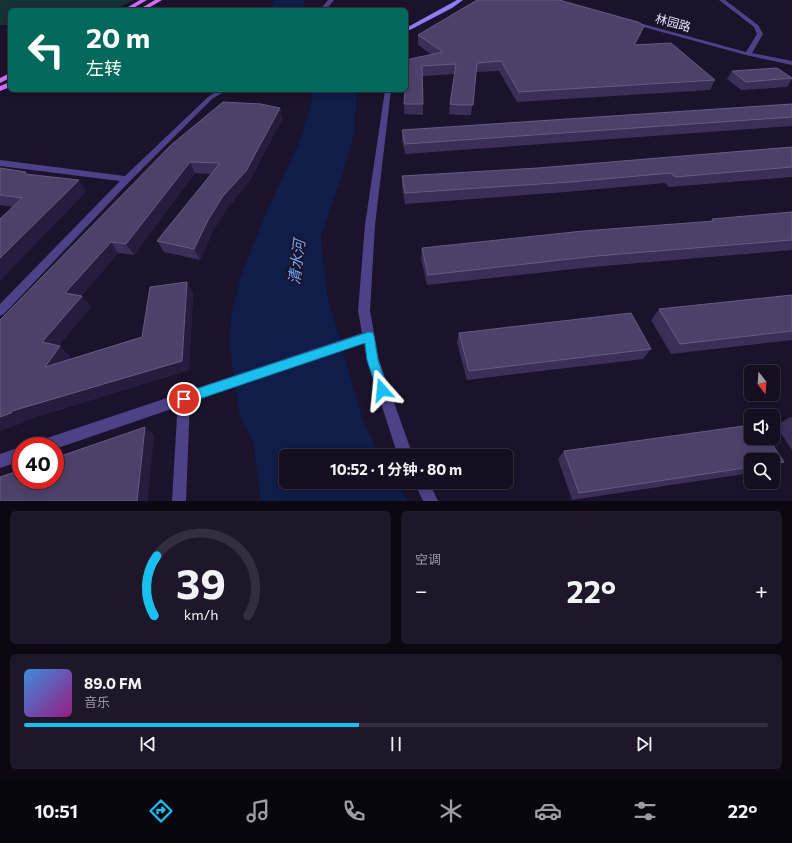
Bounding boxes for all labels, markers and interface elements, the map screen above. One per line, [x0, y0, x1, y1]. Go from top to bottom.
street label: 林园路 [654, 11, 692, 33]
text: 20 m [86, 20, 150, 54]
icon: left [20, 24, 72, 76]
text: 左转 [86, 57, 122, 79]
water label: 清水河 [284, 235, 308, 285]
north arrow [744, 365, 780, 401]
map controls [744, 365, 780, 489]
position arrow [361, 369, 403, 411]
pin [167, 382, 201, 416]
icon: arrive [173, 388, 195, 410]
button: sound [744, 409, 780, 445]
speed limit sign: 40 [12, 437, 64, 489]
button: search [744, 453, 780, 489]
text: 10:52 · 1 分钟 · 80 m [330, 460, 462, 478]
text: 空调 [415, 551, 441, 567]
text: 39 [176, 556, 225, 607]
text: 22° [567, 572, 616, 609]
text: − [415, 577, 428, 604]
text: + [755, 577, 768, 604]
text: km/h [183, 604, 218, 622]
text: 89.0 FM [84, 674, 142, 692]
text: 音乐 [84, 694, 110, 710]
icon: previous [137, 733, 159, 755]
icon: pause [385, 733, 407, 755]
icon: next [633, 733, 655, 755]
icon: directions [147, 797, 175, 825]
icon: music [244, 797, 272, 825]
icon: phone [340, 797, 368, 825]
icon: climate [437, 797, 465, 825]
icon: car [534, 797, 562, 825]
icon: filters [631, 797, 659, 825]
text: 10:51 [34, 800, 78, 822]
text: 22° [728, 800, 758, 822]

